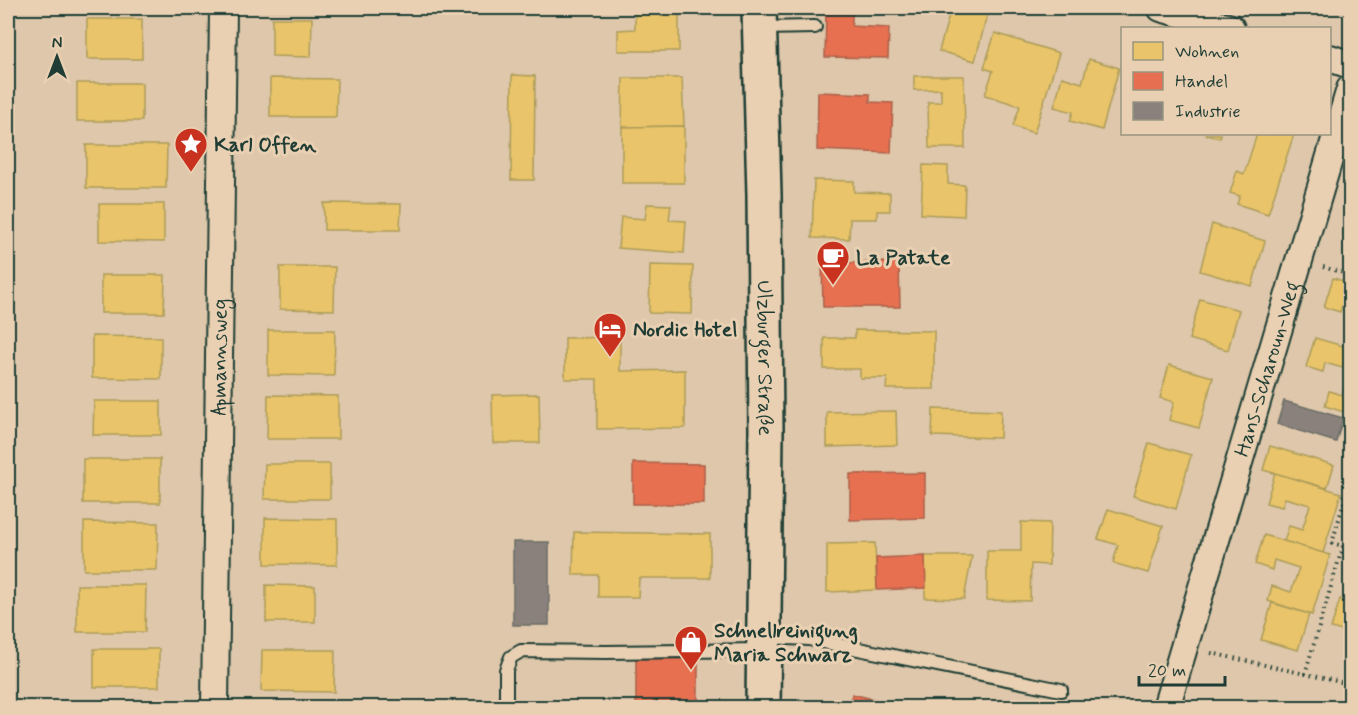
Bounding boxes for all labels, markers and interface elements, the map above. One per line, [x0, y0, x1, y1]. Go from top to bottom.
north arrow [27, 27, 87, 87]
legend [1121, 27, 1331, 135]
text: N [52, 33, 62, 54]
text: Wohnen [1175, 40, 1239, 64]
text: Handel [1175, 70, 1228, 94]
text: Industrie [1175, 100, 1241, 124]
place icon: Karl Offen [173, 126, 209, 173]
place label: Karl Offen [214, 131, 317, 159]
cafe icon: La Patate [815, 239, 851, 286]
place label: La Patate [856, 244, 951, 272]
street label: Hans-Scharoun-Weg [1228, 278, 1309, 460]
street label: Ulzburger Straße [748, 280, 779, 436]
street label: Apmannsweg [205, 298, 236, 416]
hotel icon: Nordic Hotel [592, 311, 628, 358]
place label: Nordic Hotel [633, 316, 737, 344]
place label: Schnellreinigung Maria Schwarz [714, 617, 858, 669]
shop icon: Schnellreinigung Maria Schwarz [673, 624, 709, 671]
scale bar [1139, 649, 1224, 687]
text: 20 m [1148, 659, 1186, 683]

